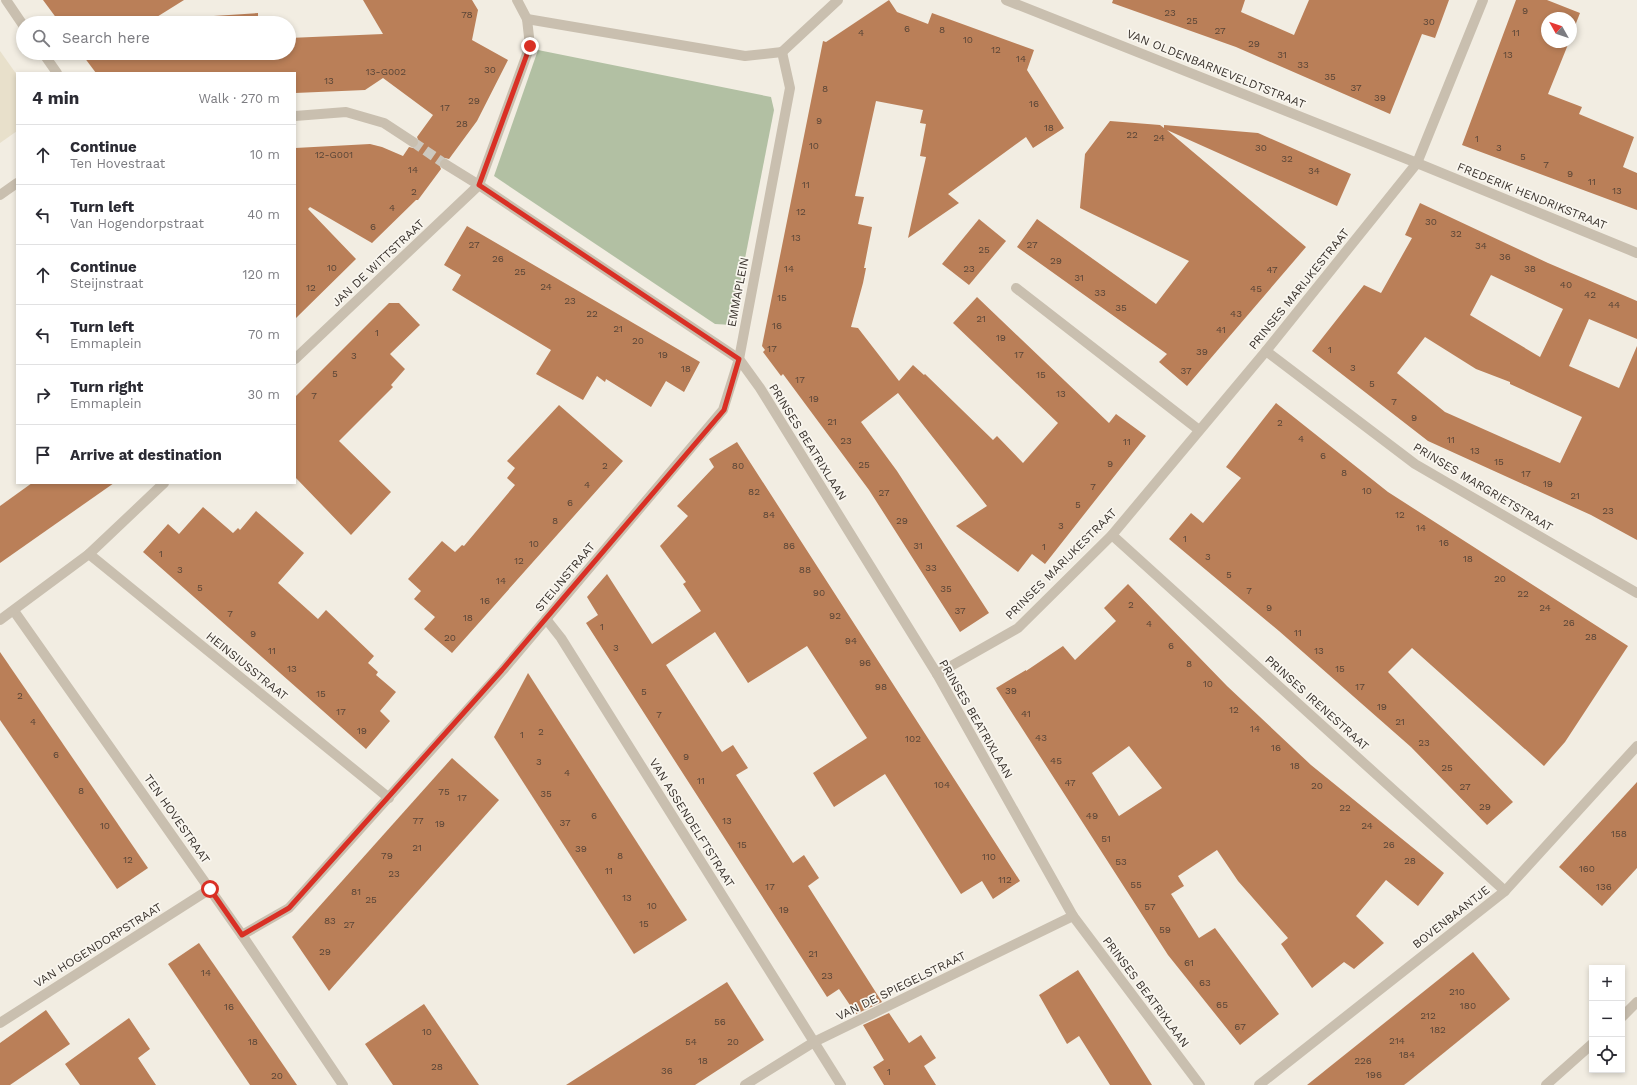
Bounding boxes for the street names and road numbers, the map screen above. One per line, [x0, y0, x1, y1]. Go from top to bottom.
street label: VAN OLDENBARNEVELDTSTRAAT [1125, 27, 1307, 111]
street label: FREDERIK HENDRIKSTRAAT [1455, 159, 1609, 233]
street label: JAN DE WITTSTRAAT [329, 217, 427, 309]
street label: PRINSES MARIJKESTRAAT [1246, 226, 1352, 352]
street label: EMMAPLEIN [724, 256, 752, 328]
street label: PRINSES BEATRIXLAAN [766, 381, 850, 503]
street label: PRINSES MARGRIETSTRAAT [1411, 440, 1555, 534]
street label: PRINSES MARIJKESTRAAT [1003, 506, 1119, 622]
street label: STEIJNSTRAAT [532, 540, 598, 614]
street label: HEINSIUSSTRAAT [203, 629, 291, 703]
street label: PRINSES IRENESTRAAT [1262, 653, 1372, 753]
street label: PRINSES BEATRIXLAAN [936, 657, 1016, 781]
street label: VAN ASSENDELFTSTRAAT [646, 756, 738, 890]
street label: TEN HOVESTRAAT [141, 772, 213, 866]
street label: BOVENBAANTJE [1410, 882, 1493, 951]
street label: VAN HOGENDORPSTRAAT [31, 900, 165, 990]
street label: PRINSES BEATRIXLAAN [1100, 934, 1192, 1050]
street label: VAN DE SPIEGELSTRAAT [834, 948, 968, 1024]

